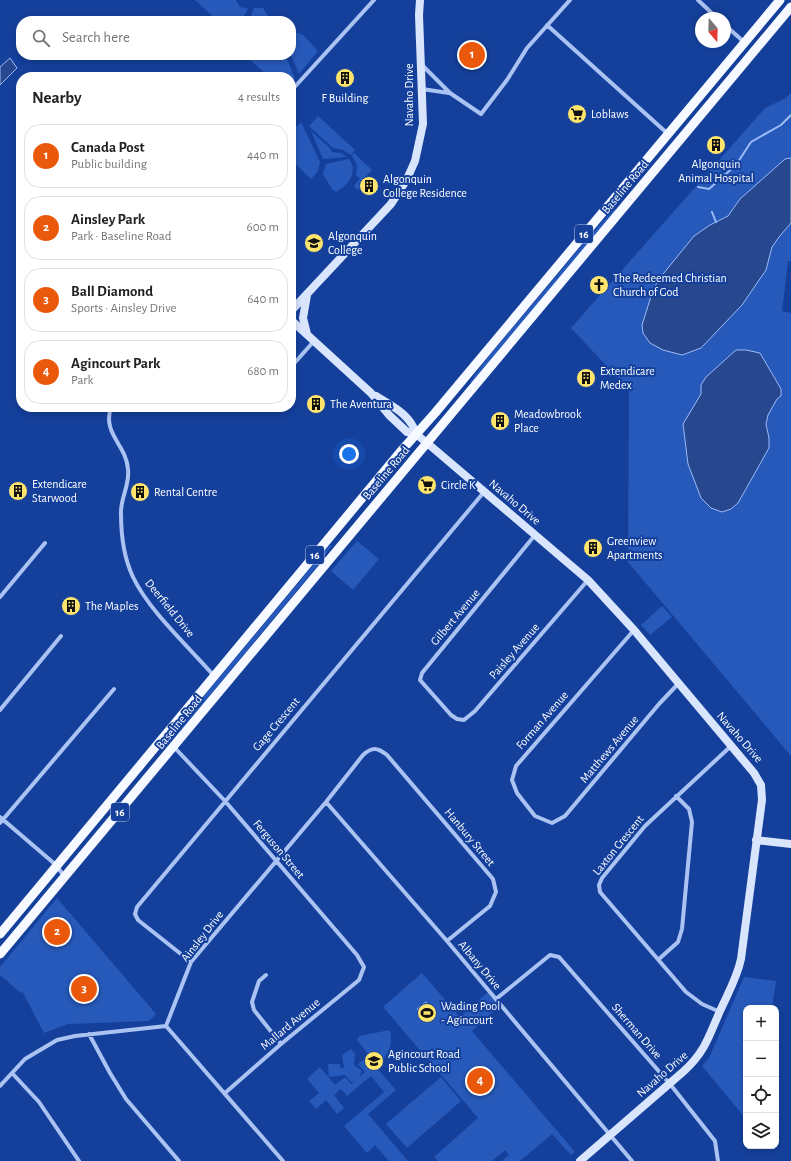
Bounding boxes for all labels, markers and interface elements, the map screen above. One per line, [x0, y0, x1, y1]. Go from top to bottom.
north arrow [695, 12, 731, 48]
search box [16, 16, 296, 60]
icon: search [30, 27, 52, 49]
text: Search here [62, 30, 130, 45]
pin: 1 [459, 40, 485, 70]
street label: Navaho Drive [403, 64, 415, 126]
building icon: F Building [334, 67, 356, 89]
text: Nearby [32, 89, 82, 106]
text: 4 results [238, 91, 280, 104]
place label: F Building [322, 92, 369, 104]
supermarket icon: Loblaws [566, 103, 588, 125]
place label: Loblaws [591, 108, 629, 120]
building icon: Algonquin Animal Hospital [705, 134, 727, 156]
text: Canada Post [71, 140, 144, 155]
text: 1 [44, 149, 48, 162]
text: 440 m [247, 149, 279, 162]
text: Public building [71, 158, 147, 171]
street label: Baseline Road [599, 158, 651, 216]
place label: Algonquin Animal Hospital [678, 158, 754, 184]
place label: Algonquin College Residence [383, 173, 467, 199]
building icon: Algonquin College Residence [358, 175, 380, 197]
text: Ainsley Park [71, 212, 145, 227]
text: 2 [43, 221, 49, 234]
text: 600 m [247, 221, 279, 234]
road number: 16 [575, 225, 593, 243]
text: Park · Baseline Road [71, 230, 172, 243]
place label: Algonquin College [328, 230, 377, 256]
school or university icon: Algonquin College [303, 232, 325, 254]
place label: The Redeemed Christian Church of God [613, 272, 727, 298]
church icon: The Redeemed Christian Church of God [588, 274, 610, 296]
text: Ball Diamond [71, 284, 153, 299]
text: 3 [43, 293, 49, 306]
text: 640 m [247, 293, 279, 306]
text: Sports · Ainsley Drive [71, 302, 177, 315]
text: Agincourt Park [71, 356, 160, 371]
text: 4 [43, 365, 49, 378]
text: 680 m [247, 365, 279, 378]
place label: Extendicare Medex [600, 365, 655, 391]
building icon: Extendicare Medex [575, 367, 597, 389]
text: Park [71, 374, 93, 387]
building icon: The Aventura [305, 393, 327, 415]
place label: The Aventura [330, 398, 392, 410]
place label: Meadowbrook Place [514, 408, 582, 434]
building icon: Meadowbrook Place [489, 410, 511, 432]
your location [339, 444, 359, 464]
street label: Baseline Road [360, 444, 412, 502]
supermarket icon: Circle K [416, 474, 438, 496]
street label: Navaho Drive [487, 477, 543, 527]
place label: Extendicare Starwood [32, 478, 87, 504]
place label: Circle K [441, 479, 476, 491]
building icon: Extendicare Starwood [7, 480, 29, 502]
building icon: Rental Centre [129, 481, 151, 503]
place label: Rental Centre [154, 486, 217, 498]
place label: Greenview Apartments [607, 535, 663, 561]
building icon: Greenview Apartments [582, 537, 604, 559]
road number: 16 [306, 546, 324, 564]
street label: Deerfield Drive [143, 577, 197, 639]
street label: Gilbert Avenue [428, 587, 482, 647]
building icon: The Maples [60, 595, 82, 617]
place label: The Maples [85, 600, 138, 612]
street label: Paisley Avenue [487, 621, 542, 682]
street label: Forman Avenue [514, 689, 570, 751]
street label: Baseline Road [154, 693, 204, 751]
street label: Gage Crescent [250, 695, 302, 753]
street label: Navaho Drive [715, 709, 765, 765]
street label: Matthews Avenue [577, 713, 641, 785]
road number: 16 [111, 803, 129, 821]
street label: Hanbury Street [442, 806, 498, 869]
street label: Laxton Crescent [590, 813, 646, 877]
street label: Ferguson Street [251, 817, 307, 881]
street label: Ainsley Drive [178, 908, 226, 964]
pin: 2 [44, 917, 70, 947]
street label: Albany Drive [456, 938, 504, 992]
pin: 3 [71, 974, 97, 1004]
street label: Mallard Avenue [258, 996, 322, 1052]
place label: Wading Pool - Agincourt [441, 1000, 500, 1026]
street label: Sherman Drive [610, 1001, 664, 1061]
sports icon: Wading Pool - Agincourt [416, 1002, 438, 1024]
map controls [743, 1005, 779, 1149]
button: + [743, 1005, 779, 1041]
button: − [743, 1041, 779, 1077]
place label: Agincourt Road Public School [388, 1048, 460, 1074]
street label: Navaho Drive [634, 1049, 690, 1099]
school or university icon: Agincourt Road Public School [363, 1050, 385, 1072]
pin: 4 [467, 1066, 493, 1096]
button: locate [743, 1077, 779, 1113]
button: layers [743, 1113, 779, 1149]

